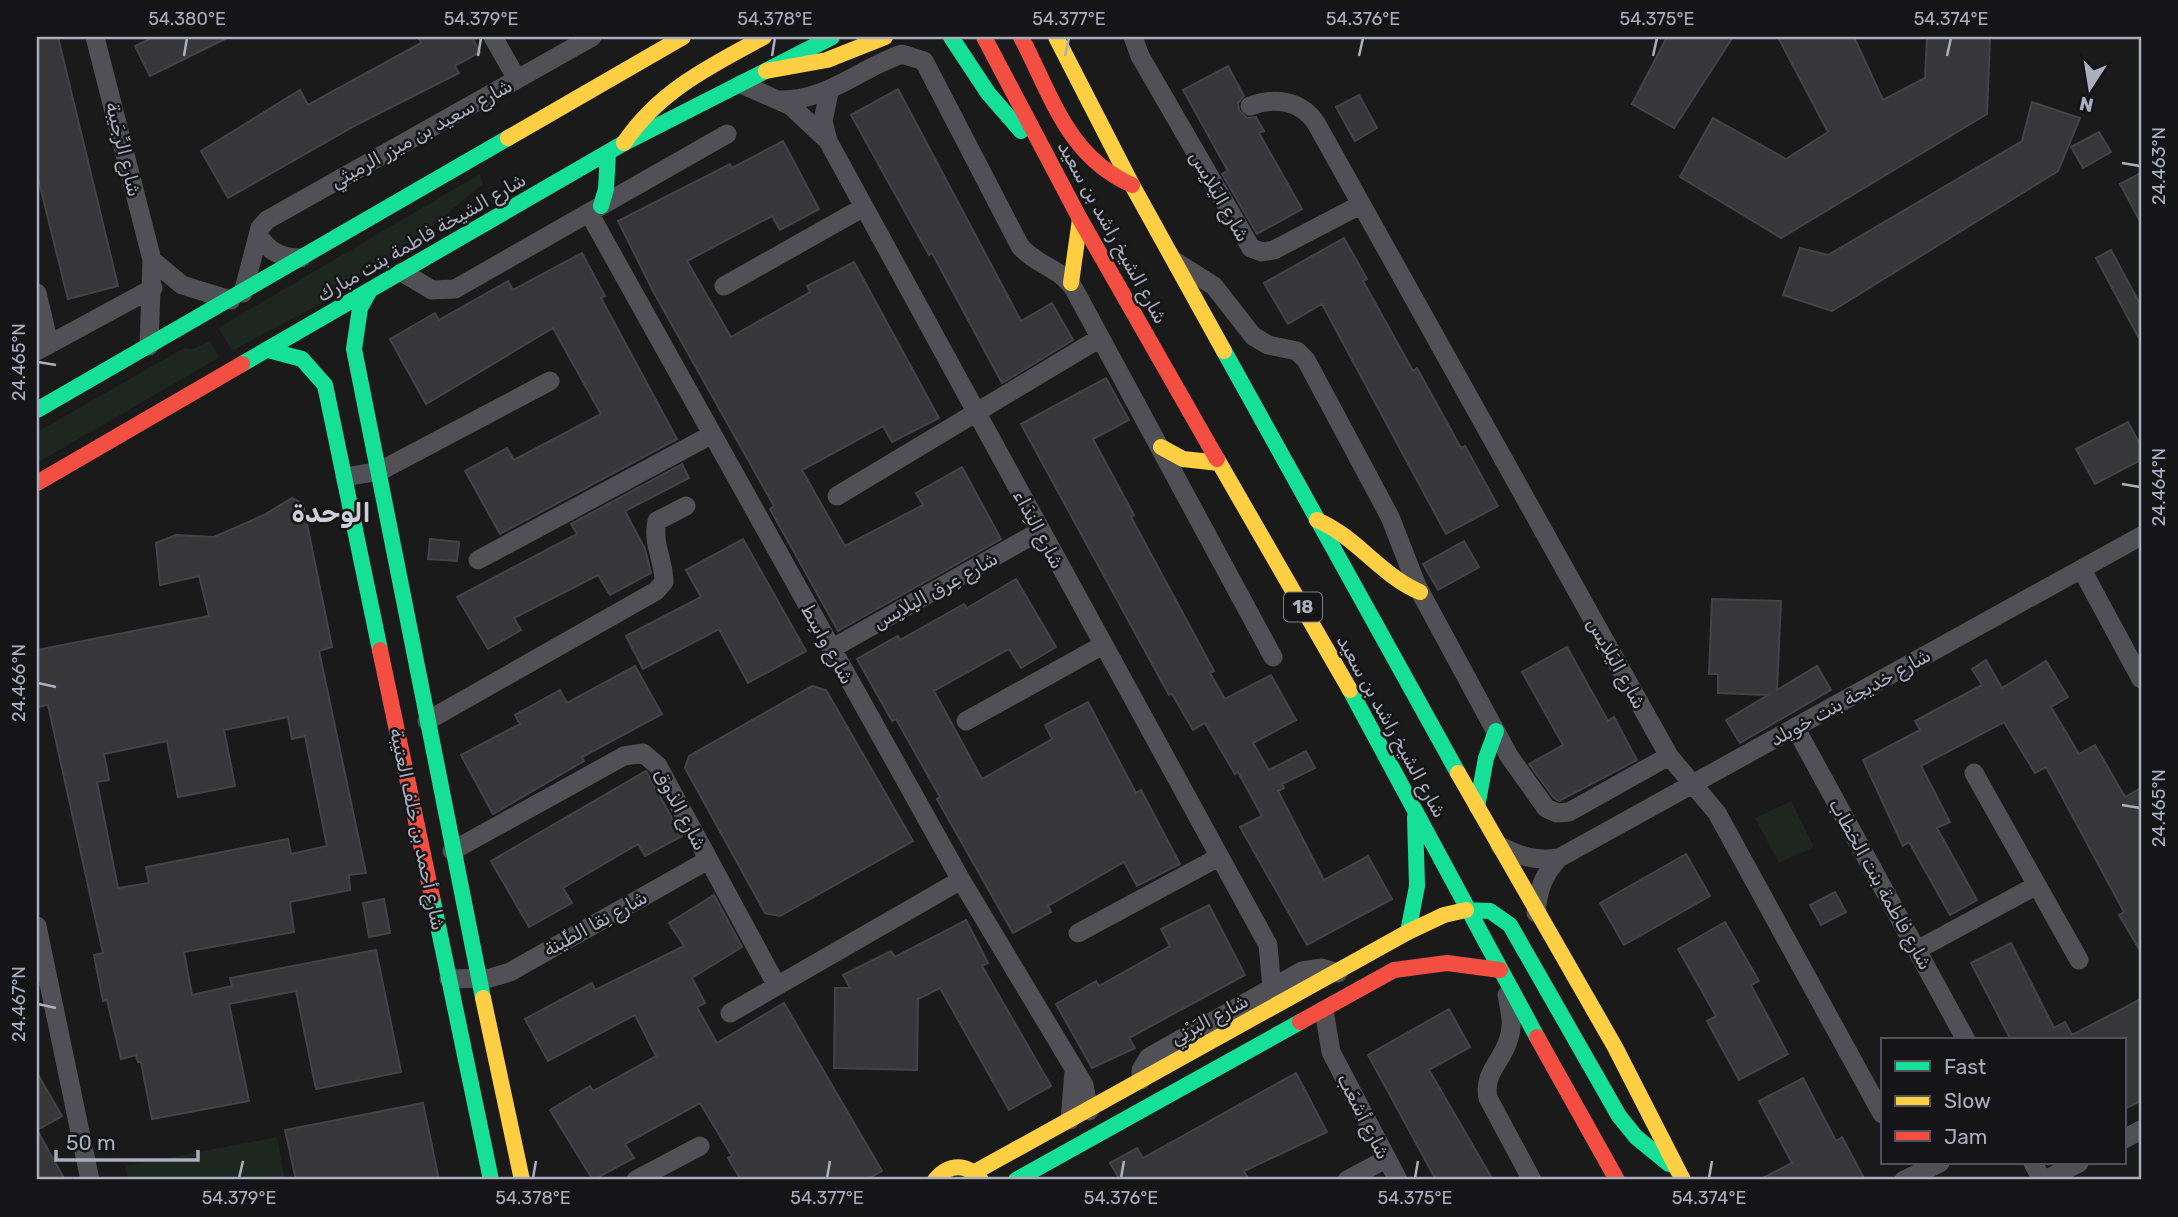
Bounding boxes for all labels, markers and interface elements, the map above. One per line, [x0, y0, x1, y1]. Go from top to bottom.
text: 54.380°E [148, 8, 226, 30]
text: 54.379°E [444, 8, 518, 30]
text: 54.378°E [737, 8, 813, 30]
text: 54.377°E [1032, 8, 1106, 30]
text: 54.376°E [1326, 8, 1400, 30]
text: 54.375°E [1620, 8, 1694, 30]
text: 54.374°E [1914, 8, 1988, 30]
north arrow [2056, 52, 2126, 122]
street label: شارع سعيد بن ميزر الرميثي [326, 74, 518, 196]
text: N [2077, 91, 2096, 117]
street label: شارع الرِّجَيبة [99, 99, 146, 199]
text: 24.463°N [2148, 127, 2170, 205]
street label: شارع الشيخ راشد بن سعيد [1051, 137, 1172, 329]
street label: شارع اليَلايِس [1183, 147, 1255, 247]
street label: شارع الشيخة فاطمة بنت مبارك [313, 168, 531, 308]
text: 24.465°N [8, 323, 30, 401]
text: 24.464°N [2148, 448, 2170, 526]
street label: شارع النِدَاء [1006, 486, 1069, 574]
district label: الوحدة [291, 498, 371, 529]
street label: شارع عِرق اليِلايِس [869, 547, 1003, 636]
road number: 18 [1284, 592, 1322, 622]
street label: شارع واسِط [795, 600, 859, 689]
street label: شارع اليَلايِس [1580, 613, 1651, 714]
street label: شارع الشيخ راشد بن سعيد [1330, 631, 1451, 823]
text: 24.466°N [8, 644, 30, 722]
street label: شارع خديجة بنت خويلد [1766, 644, 1936, 753]
street label: شارع أحمد بن خلف العتيبة [383, 726, 450, 933]
street label: شارع الذوق [648, 764, 712, 855]
text: 24.465°N [2148, 769, 2170, 847]
street label: شارع فاطمة بنت الخطاب [1822, 795, 1937, 975]
street label: شارع نِقا الطِّينة [539, 885, 652, 963]
text: 24.467°N [8, 966, 30, 1042]
street label: شارع البَرْنِي [1166, 989, 1254, 1052]
legend [1881, 1038, 2126, 1164]
text: Fast [1944, 1054, 1986, 1079]
street label: شارع أشعَب [1330, 1070, 1395, 1164]
text: Slow [1944, 1088, 1991, 1113]
scale bar [56, 1119, 198, 1163]
text: Jam [1944, 1124, 1988, 1149]
text: 50 m [66, 1130, 116, 1155]
text: 54.379°E [202, 1187, 276, 1209]
text: 54.378°E [495, 1187, 571, 1209]
text: 54.377°E [790, 1187, 864, 1209]
text: 54.376°E [1084, 1187, 1158, 1209]
text: 54.375°E [1378, 1187, 1452, 1209]
text: 54.374°E [1672, 1187, 1746, 1209]

